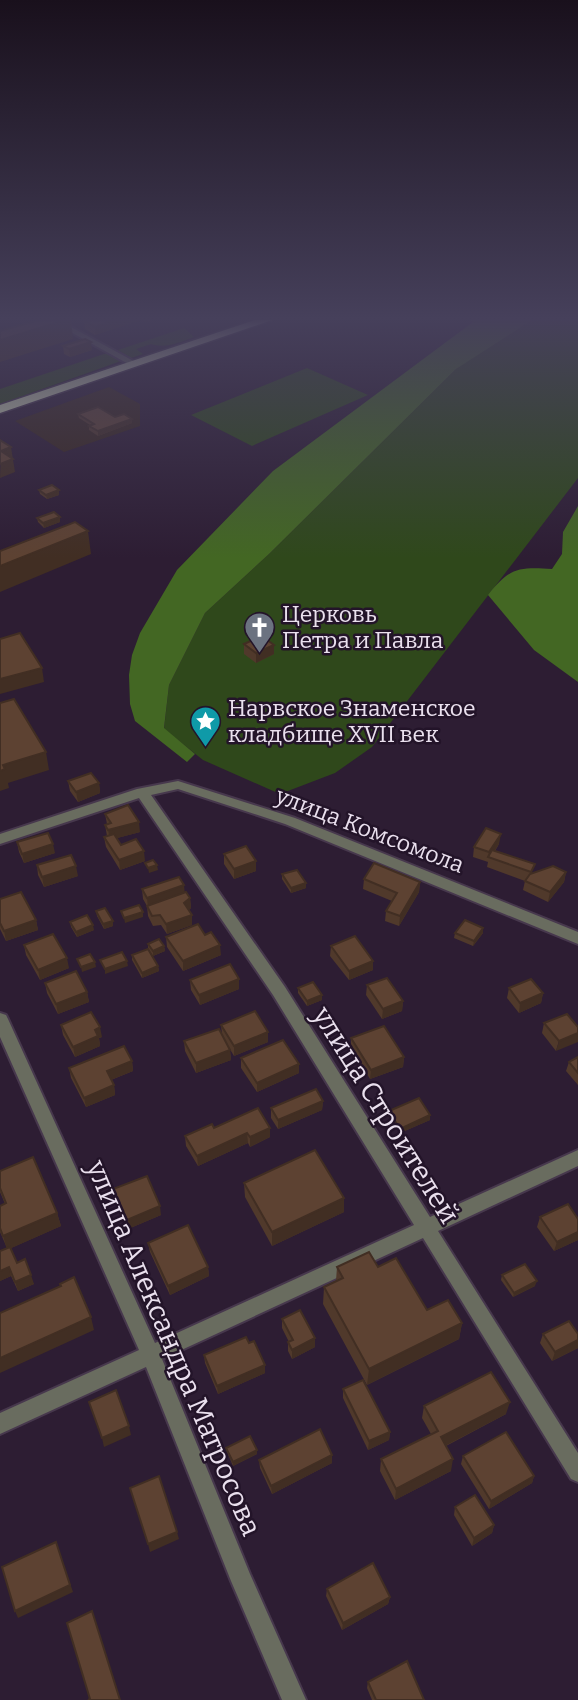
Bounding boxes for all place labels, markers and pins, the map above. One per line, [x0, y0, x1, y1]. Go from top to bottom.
place label: Церковь Петра и Павла [282, 600, 444, 654]
church icon: Церковь Петра и Павла [242, 610, 276, 654]
place label: Нарвское Знаменское кладбище XVII век [228, 694, 476, 748]
place icon: Нарвское Знаменское кладбище XVII век [188, 704, 222, 748]

